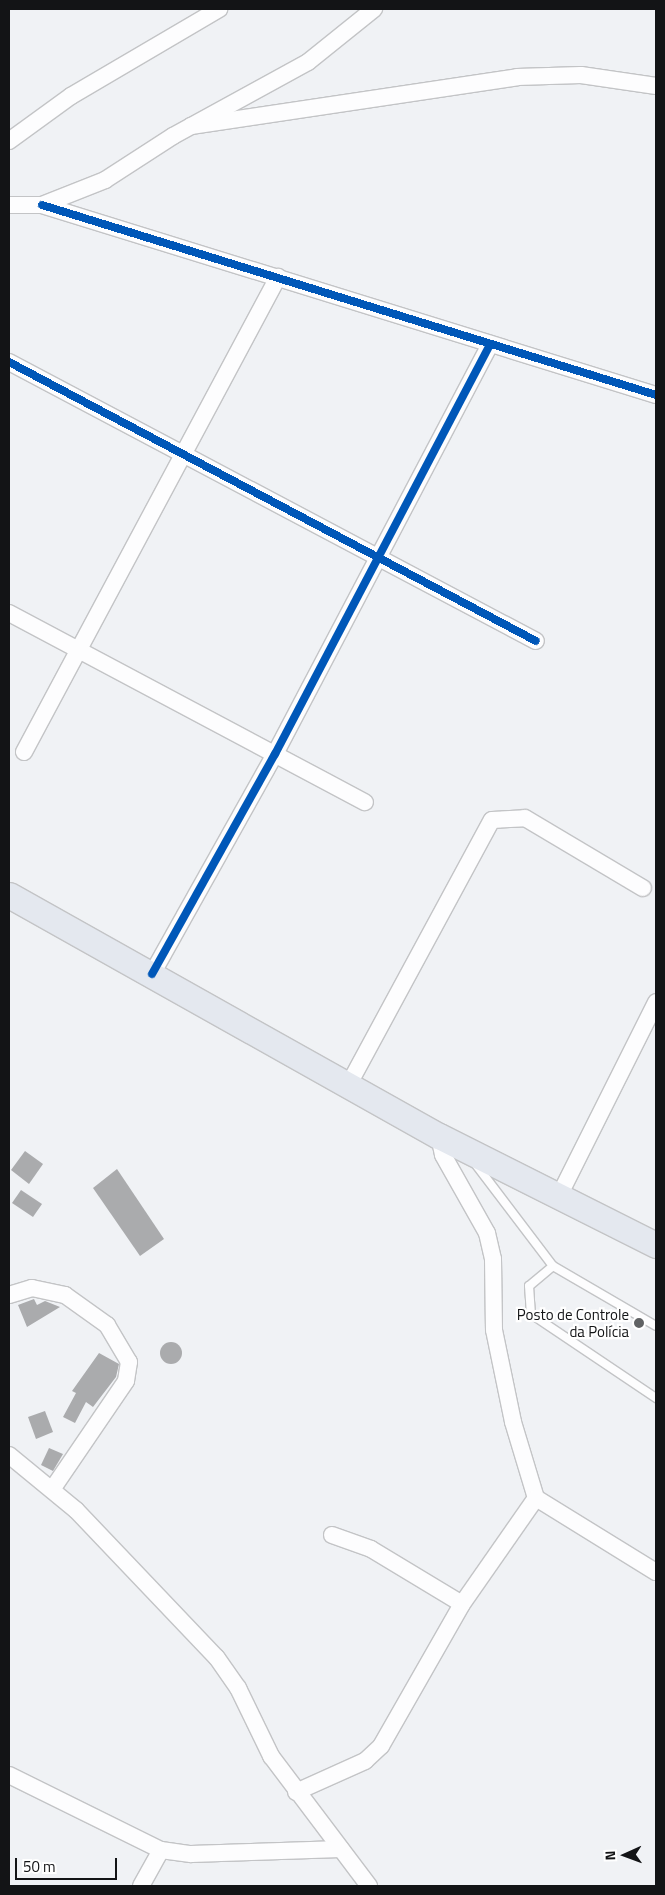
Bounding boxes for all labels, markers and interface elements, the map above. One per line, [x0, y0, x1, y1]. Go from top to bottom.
place label: Posto de Controle da Polícia [517, 1305, 629, 1340]
marker: Posto de Controle da Polícia [633, 1317, 645, 1329]
north arrow [600, 1830, 650, 1880]
scale bar [18, 1848, 120, 1880]
text: N [599, 1850, 620, 1861]
text: 50 m [23, 1855, 56, 1878]

